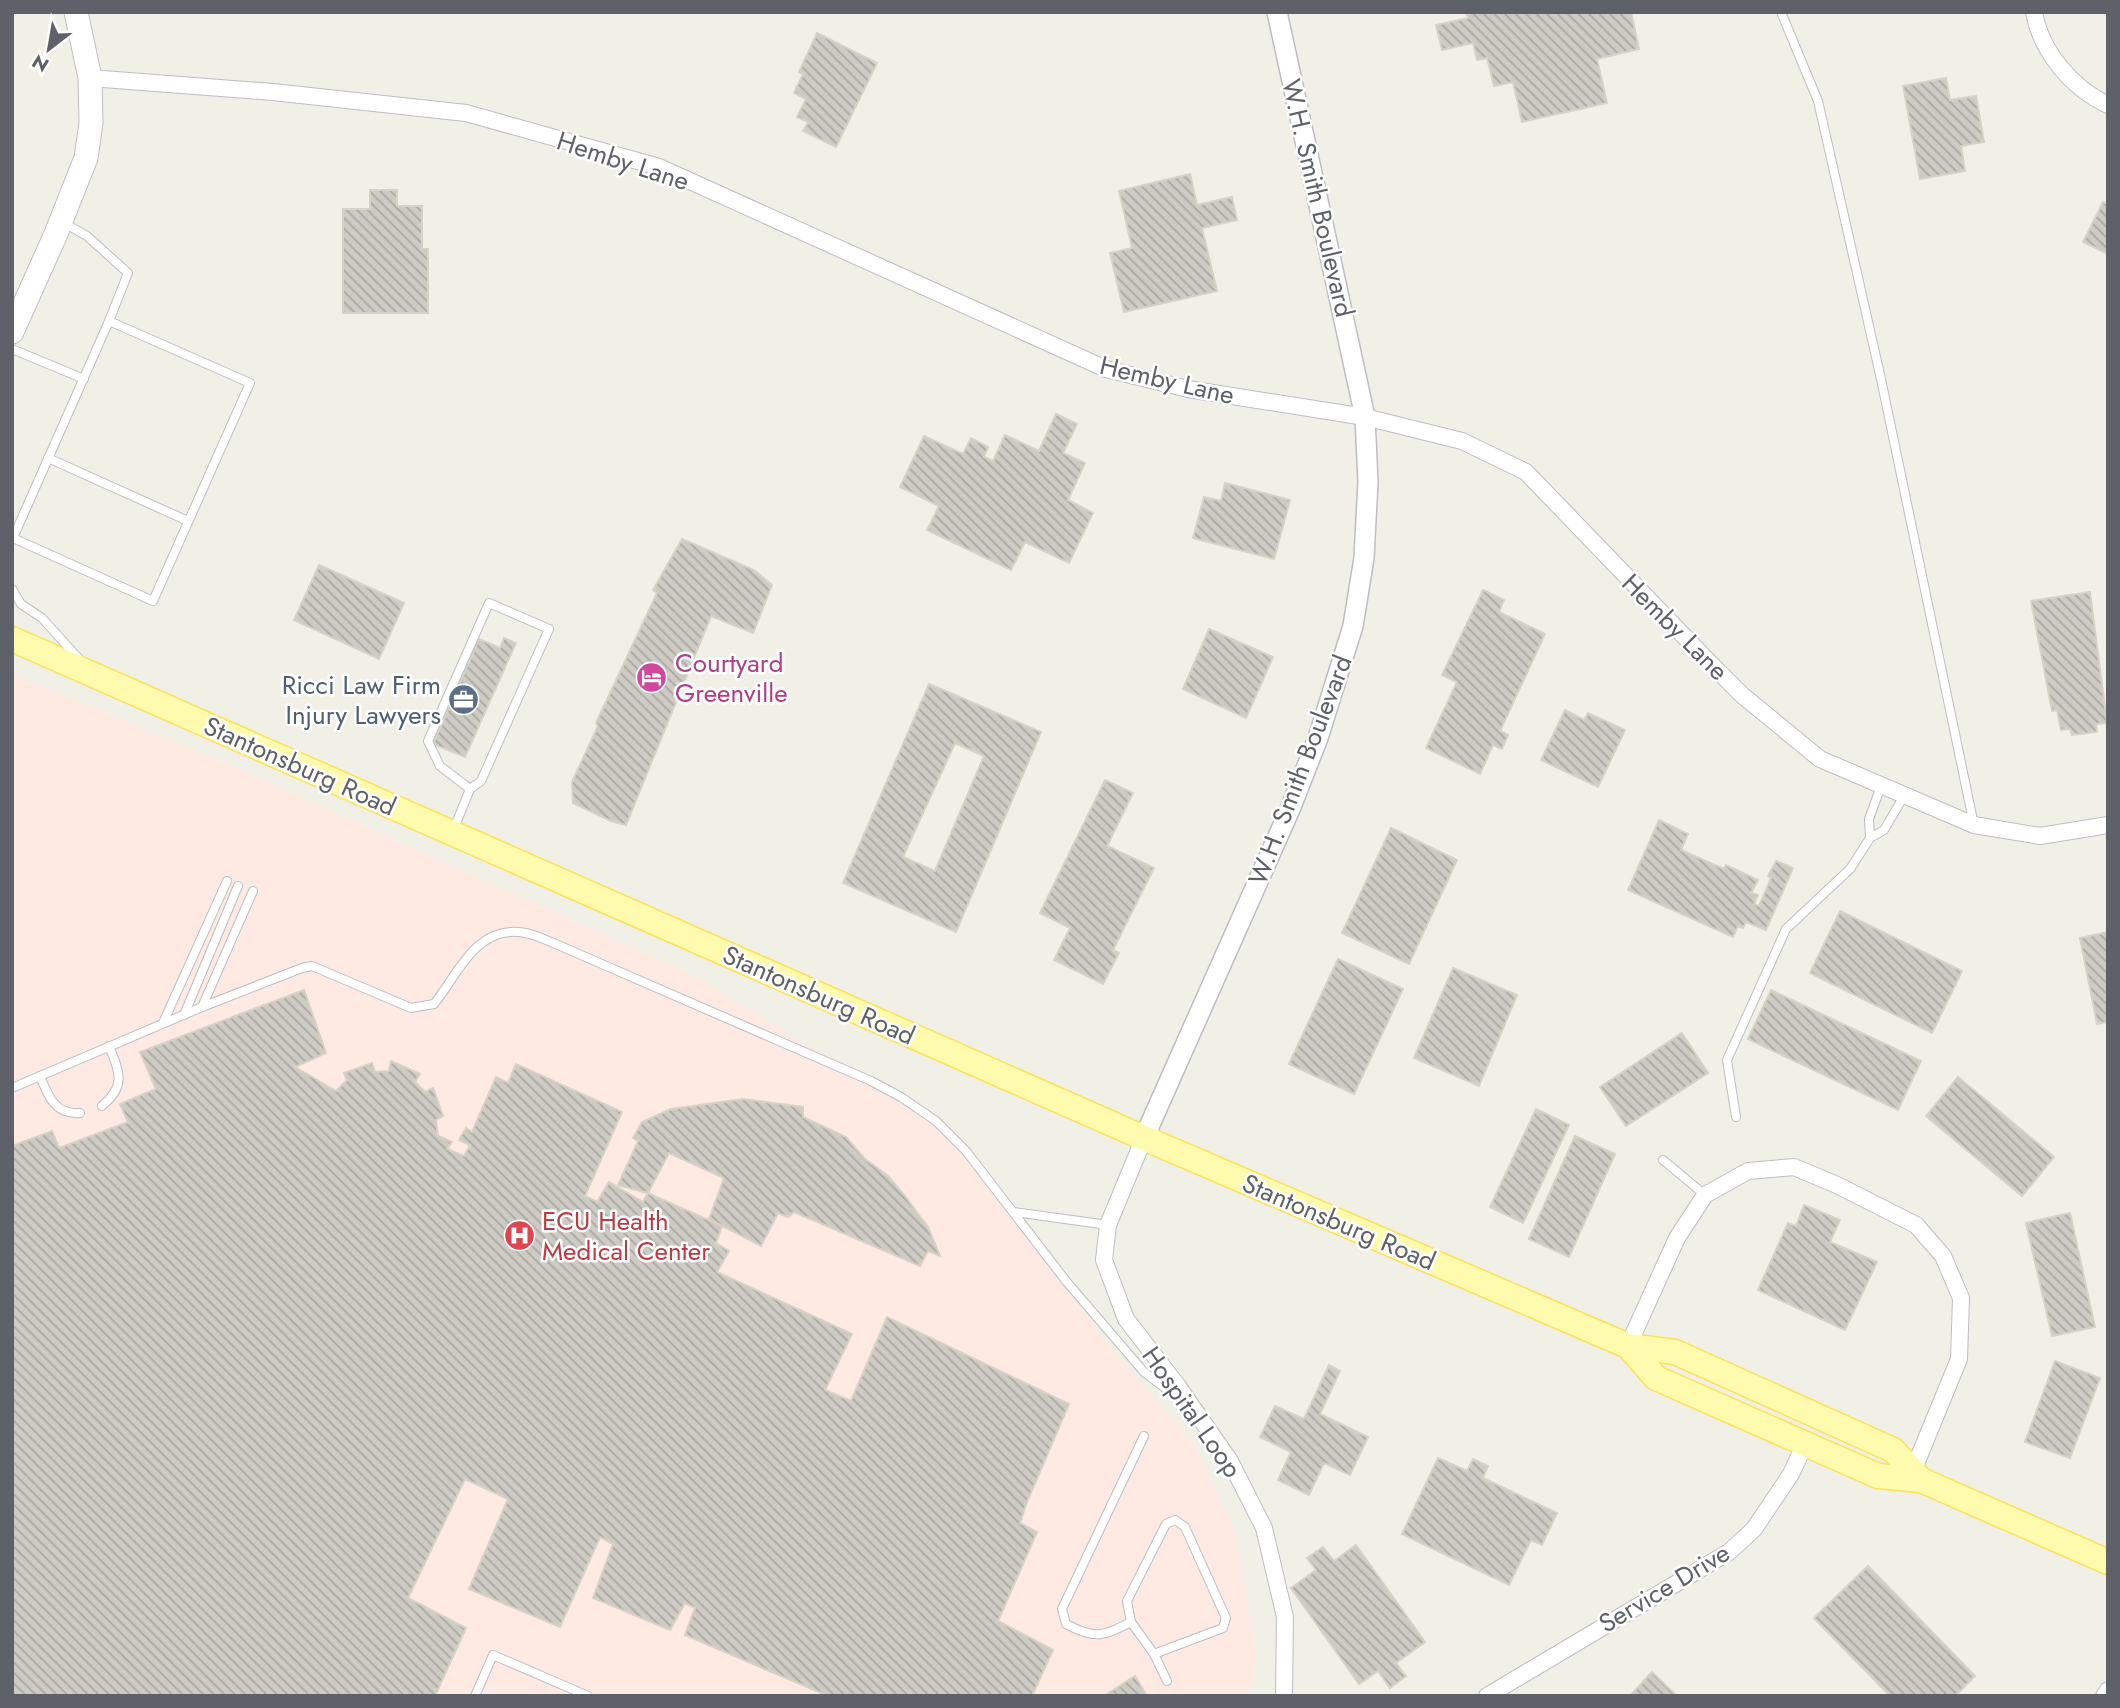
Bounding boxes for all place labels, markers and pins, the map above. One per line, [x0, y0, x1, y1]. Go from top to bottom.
place label: Courtyard Greenville [675, 644, 788, 712]
hotel icon: Courtyard Greenville [635, 661, 669, 695]
place label: Ricci Law Firm Injury Lawyers [282, 666, 441, 734]
office icon: Ricci Law Firm Injury Lawyers [447, 683, 481, 717]
place label: ECU Health Medical Center [542, 1202, 710, 1270]
hospital icon: ECU Health Medical Center [502, 1219, 536, 1253]

